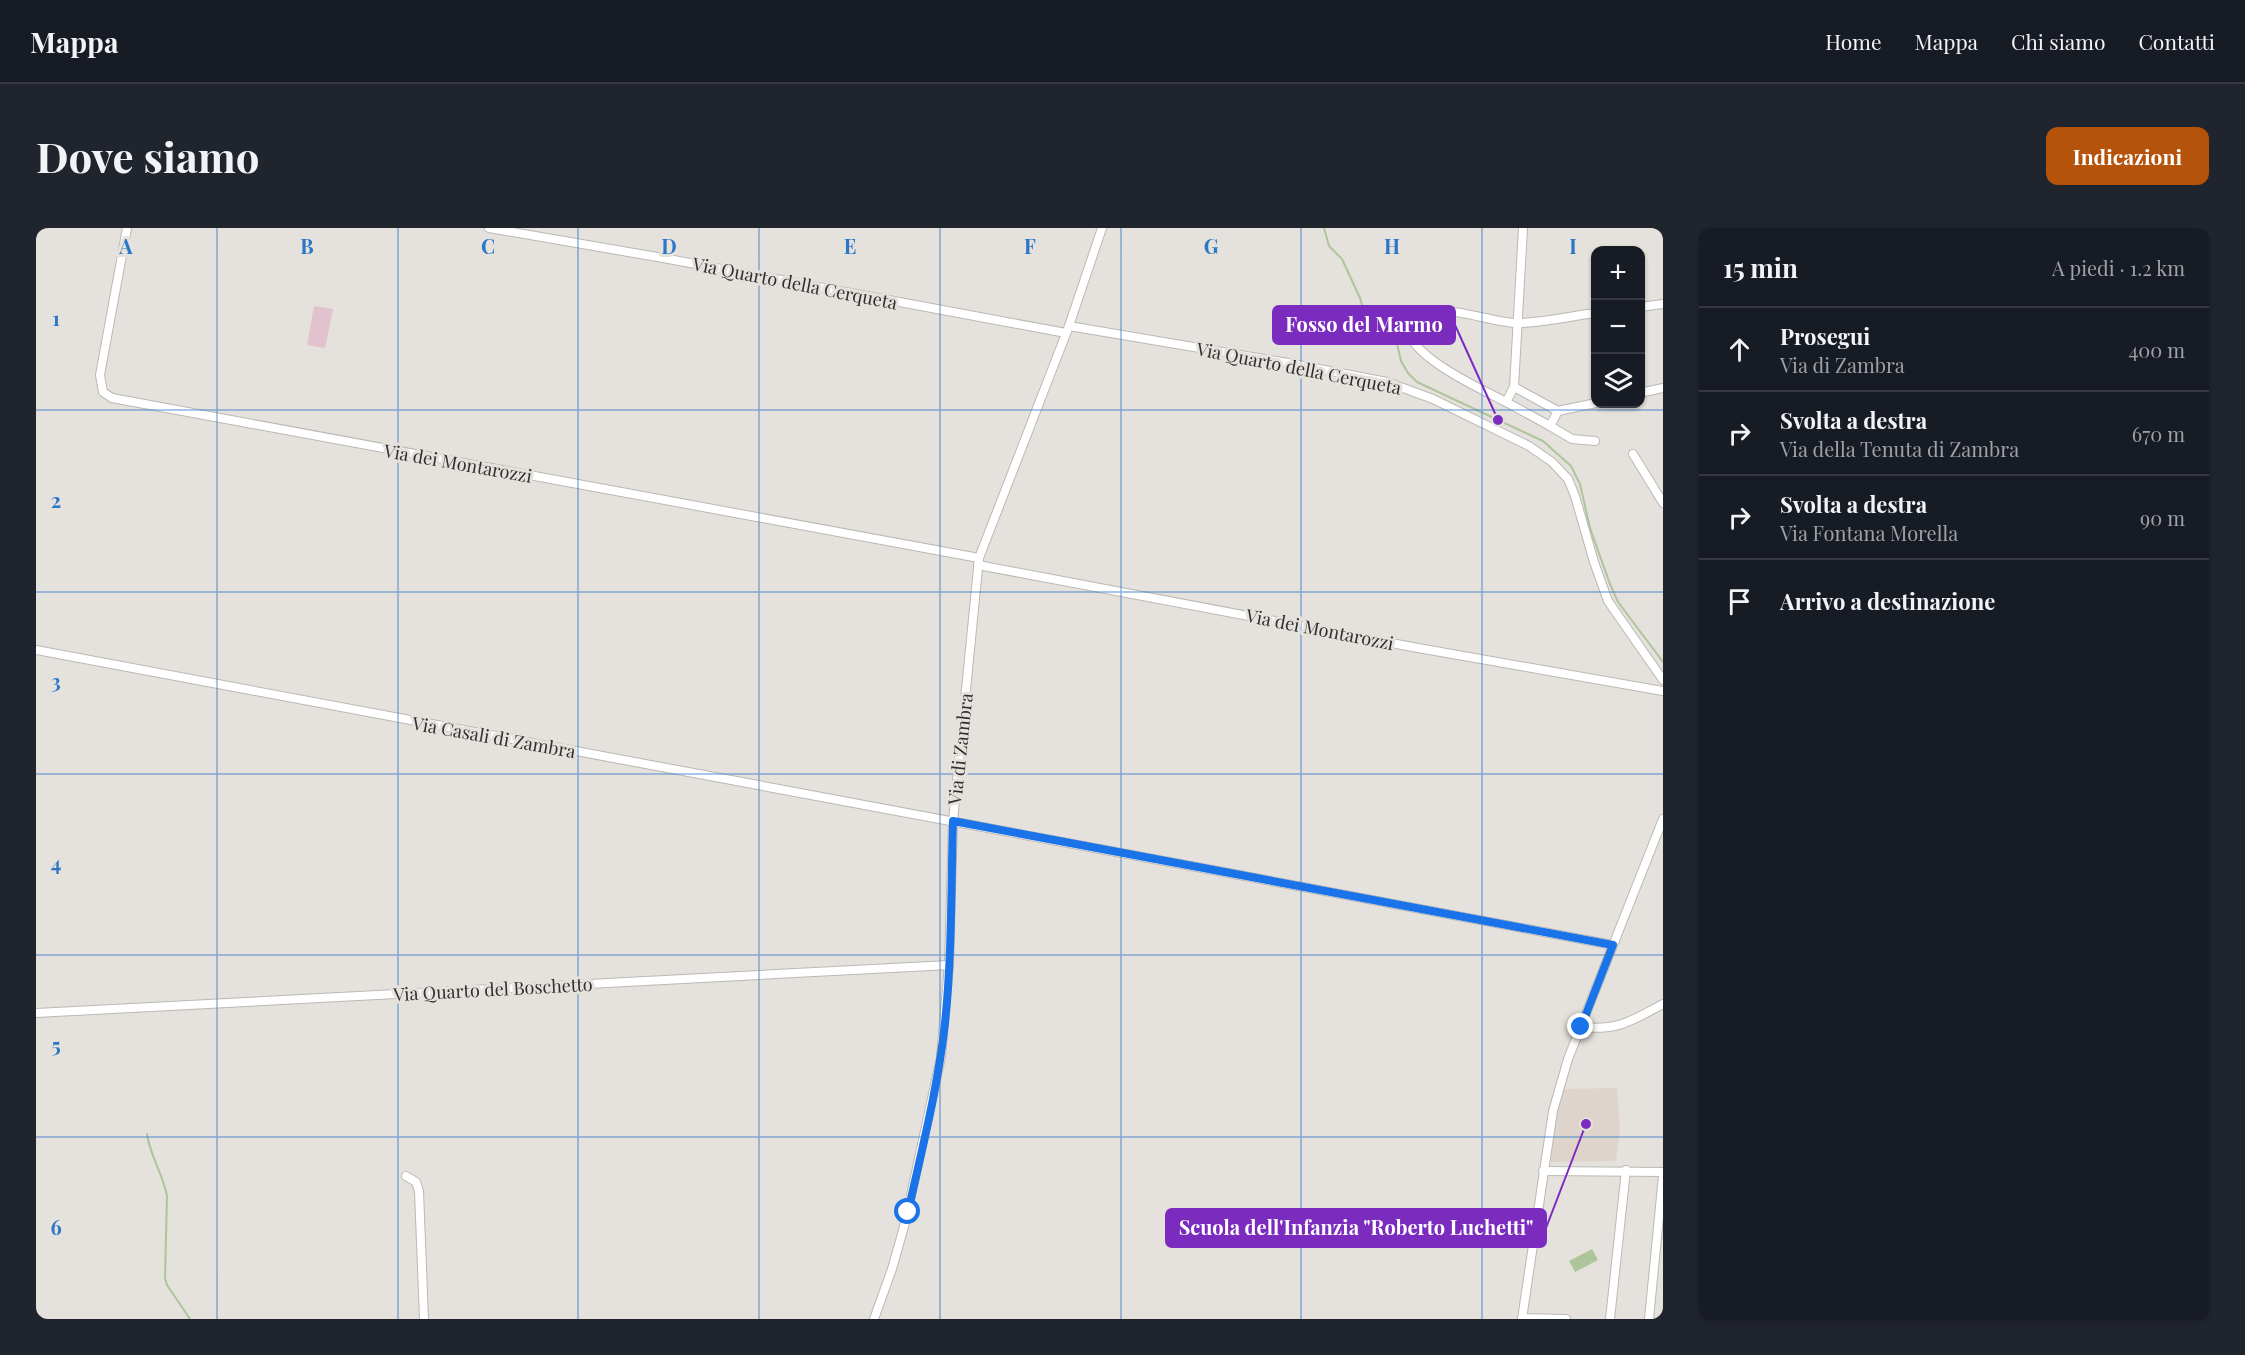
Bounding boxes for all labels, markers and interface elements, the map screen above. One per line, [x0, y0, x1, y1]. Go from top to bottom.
text: Mappa [30, 23, 118, 60]
text: Home [1825, 27, 1882, 55]
text: Mappa [1915, 27, 1978, 55]
text: Chi siamo [2011, 27, 2105, 55]
text: Contatti [2138, 27, 2215, 55]
button: Indicazioni [2046, 127, 2209, 185]
text: Dove siamo [36, 128, 260, 184]
text: A [118, 232, 133, 259]
text: B [300, 232, 314, 259]
text: C [481, 232, 495, 259]
text: D [661, 232, 677, 259]
text: E [844, 232, 856, 259]
text: F [1024, 232, 1036, 259]
text: G [1204, 232, 1219, 259]
text: H [1384, 232, 1400, 259]
text: I [1569, 232, 1577, 259]
map controls [1591, 246, 1645, 408]
button: + [1591, 246, 1645, 300]
text: 15 min [1723, 250, 1798, 285]
street label: Via Quarto della Cerqueta [690, 251, 899, 315]
text: A piedi · 1.2 km [2052, 254, 2185, 281]
button: − [1591, 300, 1645, 354]
text: 1 [52, 304, 60, 331]
callout: Fosso del Marmo [1273, 306, 1455, 344]
text: Fosso del Marmo [1285, 310, 1443, 337]
text: Prosegui [1780, 321, 1870, 351]
icon: ahead [1723, 333, 1756, 366]
street label: Via Quarto della Cerqueta [1194, 336, 1403, 400]
text: 400 m [2128, 336, 2185, 363]
text: Via di Zambra [1780, 351, 1905, 378]
button: layers [1591, 354, 1645, 408]
text: Svolta a destra [1780, 405, 1927, 435]
icon: right [1723, 417, 1756, 450]
text: 670 m [2132, 420, 2185, 447]
text: Via della Tenuta di Zambra [1780, 435, 2019, 462]
street label: Via dei Montarozzi [381, 438, 534, 488]
text: 2 [51, 486, 61, 513]
text: Svolta a destra [1780, 489, 1927, 519]
icon: right [1723, 501, 1756, 534]
text: 90 m [2140, 504, 2185, 531]
text: Via Fontana Morella [1780, 519, 1958, 546]
icon: arrive [1723, 585, 1756, 618]
text: Arrivo a destinazione [1780, 586, 1995, 616]
street label: Via dei Montarozzi [1243, 603, 1396, 655]
text: 3 [51, 667, 61, 694]
street label: Via di Zambra [942, 692, 978, 807]
street label: Via Casali di Zambra [409, 711, 578, 763]
text: 4 [51, 849, 61, 876]
street label: Via Quarto del Boschetto [392, 972, 593, 1006]
route end [1567, 1013, 1593, 1039]
text: 5 [51, 1031, 61, 1058]
route start [894, 1198, 920, 1224]
callout: Scuola dell'Infanzia "Roberto Luchetti" [1166, 1209, 1546, 1247]
text: 6 [50, 1213, 62, 1240]
text: Scuola dell'Infanzia "Roberto Luchetti" [1179, 1213, 1533, 1240]

